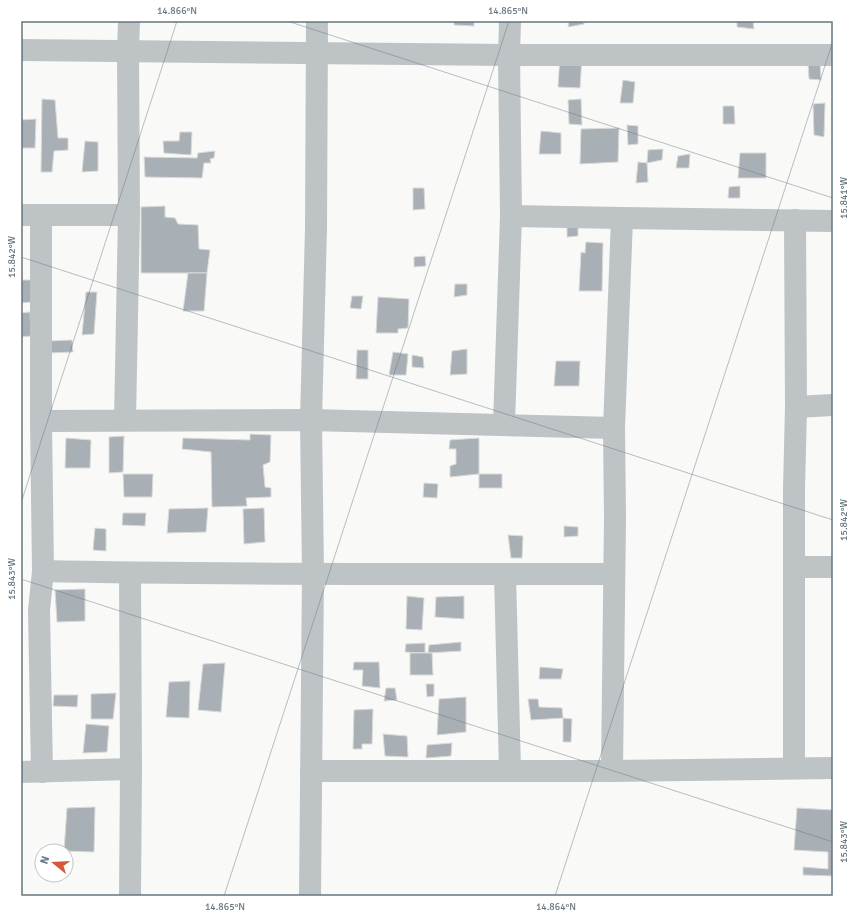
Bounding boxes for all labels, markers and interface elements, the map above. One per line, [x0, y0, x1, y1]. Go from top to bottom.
text: 14.866°N [157, 5, 197, 17]
text: 14.865°N [488, 5, 528, 17]
text: 15.841°W [838, 177, 850, 219]
text: 15.842°W [6, 236, 18, 278]
text: 15.842°W [838, 499, 850, 541]
text: 15.843°W [6, 558, 18, 600]
text: 15.843°W [838, 821, 850, 863]
north arrow [34, 843, 74, 883]
text: N [38, 854, 52, 866]
text: 14.865°N [205, 901, 245, 913]
text: 14.864°N [536, 901, 576, 913]

